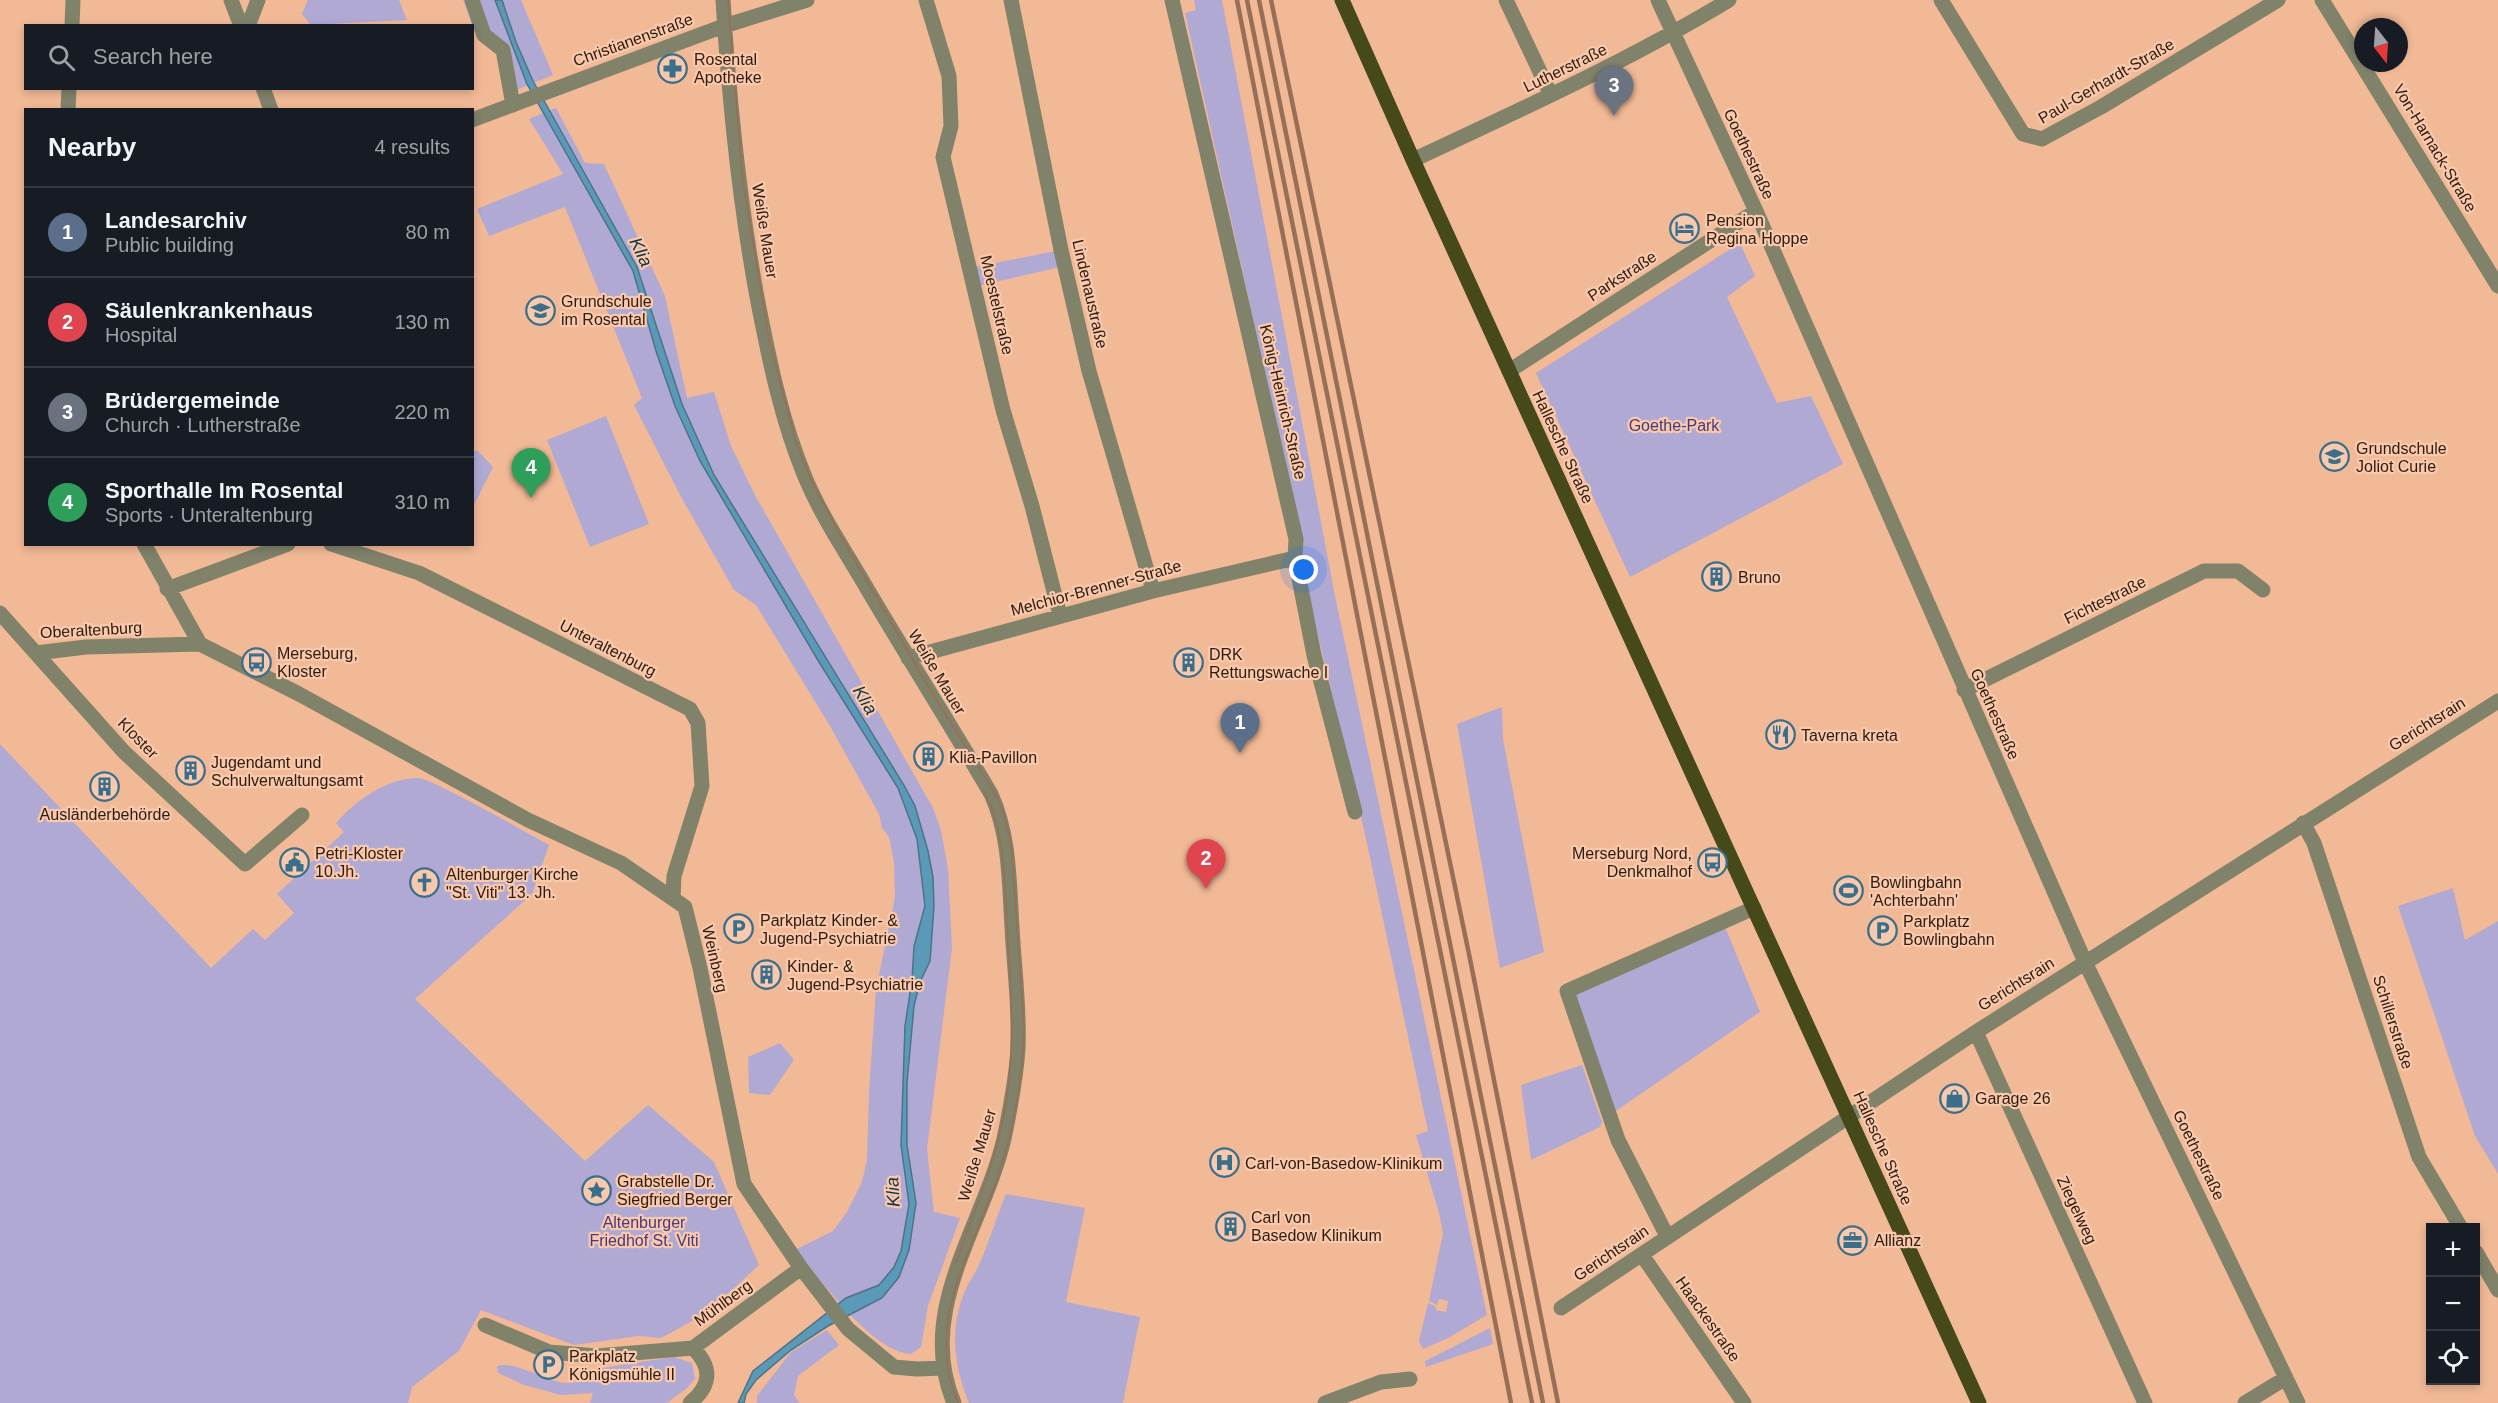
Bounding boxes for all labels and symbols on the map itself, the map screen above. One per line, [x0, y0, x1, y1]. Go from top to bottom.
street label: Christianenstraße [571, 10, 695, 70]
north arrow [2354, 18, 2408, 72]
street label: Paul-Gerhardt-Straße [2035, 35, 2177, 127]
street label: Lutherstraße [1521, 40, 1610, 96]
place label: Rosental Apotheke [694, 51, 762, 86]
pharmacy icon: Rosental Apotheke [657, 52, 689, 84]
pin: 3 [1594, 66, 1634, 116]
street label: Von-Harnack-Straße [2390, 81, 2480, 215]
street label: Goethestraße [1721, 106, 1777, 202]
street label: Weiße Mauer [749, 182, 781, 280]
place label: Pension Regina Hoppe [1706, 212, 1808, 247]
hotel icon: Pension Regina Hoppe [1669, 213, 1701, 245]
water label: Klia [625, 234, 657, 270]
street label: Lindenaustraße [1069, 238, 1111, 350]
street label: Parkstraße [1585, 248, 1660, 304]
street label: Moestelstraße [977, 254, 1017, 356]
place label: Grundschule im Rosental [561, 293, 652, 328]
school or university icon: Grundschule im Rosental [524, 294, 556, 326]
street label: König-Heinrich-Straße [1257, 323, 1309, 481]
street label: Hallesche Straße [1529, 388, 1597, 506]
park label: Goethe-Park [1629, 417, 1720, 434]
place label: Grundschule Joliot Curie [2356, 440, 2447, 475]
school or university icon: Grundschule Joliot Curie [2319, 441, 2351, 473]
pin: 4 [512, 448, 550, 498]
your location [1289, 555, 1318, 584]
street label: Melchior-Brenner-Straße [1009, 557, 1183, 619]
building icon: Bruno [1701, 561, 1733, 593]
place label: Bruno [1738, 569, 1781, 586]
street label: Fichtestraße [2061, 573, 2149, 627]
street label: Unteraltenburg [557, 616, 659, 680]
street label: Oberaltenburg [39, 619, 143, 641]
street label: Weiße Mauer [905, 627, 969, 718]
place label: Merseburg, Kloster [277, 645, 358, 680]
bus stop icon: Merseburg, Kloster [240, 646, 272, 678]
place label: DRK Rettungswache I [1209, 646, 1328, 681]
building icon: DRK Rettungswache I [1172, 647, 1204, 679]
street label: Goethestraße [1967, 666, 2023, 762]
water label: Klia [849, 682, 881, 718]
street label: Gerichtsrain [2386, 694, 2468, 754]
pin: 1 [1220, 704, 1260, 753]
street label: Kloster [115, 714, 162, 762]
restaurant icon: Taverna kreta [1764, 719, 1796, 751]
place label: Taverna kreta [1801, 727, 1898, 744]
building icon: Klia-Pavillon [912, 741, 944, 773]
place label: Klia-Pavillon [949, 749, 1037, 766]
place label: Jugendamt und Schulverwaltungsamt [211, 754, 364, 789]
building icon: Jugendamt und Schulverwaltungsamt [174, 755, 206, 787]
building icon: Ausländerbehörde [89, 770, 121, 802]
place label: Ausländerbehörde [40, 806, 170, 823]
pin: 2 [1186, 840, 1226, 889]
place label: Petri-Kloster 10.Jh. [315, 845, 404, 880]
place label: Merseburg Nord, Denkmalhof [1572, 845, 1693, 880]
public building icon: Petri-Kloster 10.Jh. [278, 846, 310, 878]
bus stop icon: Merseburg Nord, Denkmalhof [1697, 846, 1729, 878]
place label: Altenburger Kirche "St. Viti" 13. Jh. [446, 866, 579, 901]
church icon: Altenburger Kirche "St. Viti" 13. Jh. [409, 867, 441, 899]
place label: Bowlingbahn 'Achterbahn' [1870, 874, 1962, 909]
sports icon: Bowlingbahn 'Achterbahn' [1833, 875, 1865, 907]
place label: Parkplatz Kinder- & Jugend-Psychiatrie [760, 912, 898, 947]
parking icon: Parkplatz Kinder- & Jugend-Psychiatrie [723, 913, 755, 945]
place label: Parkplatz Bowlingbahn [1903, 913, 1995, 948]
parking icon: Parkplatz Bowlingbahn [1866, 914, 1898, 946]
street label: Weinberg [699, 924, 731, 994]
street label: Gerichtsrain [1975, 954, 2057, 1014]
place label: Kinder- & Jugend-Psychiatrie [787, 958, 923, 993]
building icon: Kinder- & Jugend-Psychiatrie [750, 959, 782, 991]
street label: Schillerstraße [2370, 973, 2416, 1071]
shop icon: Garage 26 [1938, 1082, 1970, 1114]
street label: Hallesche Straße [1850, 1088, 1916, 1208]
place label: Garage 26 [1975, 1090, 2051, 1107]
street label: Weiße Mauer [955, 1106, 999, 1203]
street label: Goethestraße [2170, 1107, 2228, 1203]
hospital icon: Carl-von-Basedow-Klinikum [1208, 1147, 1240, 1179]
place label: Carl-von-Basedow-Klinikum [1245, 1155, 1442, 1172]
place label: Grabstelle Dr. Siegfried Berger [617, 1173, 733, 1208]
street label: Ziegelweg [2054, 1173, 2100, 1247]
place icon: Grabstelle Dr. Siegfried Berger [580, 1174, 612, 1206]
water label: Klia [882, 1176, 904, 1208]
place label: Carl von Basedow Klinikum [1251, 1209, 1382, 1244]
building icon: Carl von Basedow Klinikum [1214, 1210, 1246, 1242]
park label: Altenburger Friedhof St. Viti [589, 1214, 699, 1249]
street label: Gerichtsrain [1570, 1222, 1652, 1284]
office icon: Allianz [1837, 1224, 1869, 1256]
place label: Allianz [1874, 1232, 1921, 1249]
street label: Haackestraße [1672, 1273, 1744, 1365]
street label: Mühlberg [691, 1277, 755, 1329]
place label: Parkplatz Königsmühle II [569, 1348, 675, 1383]
parking icon: Parkplatz Königsmühle II [532, 1349, 564, 1381]

